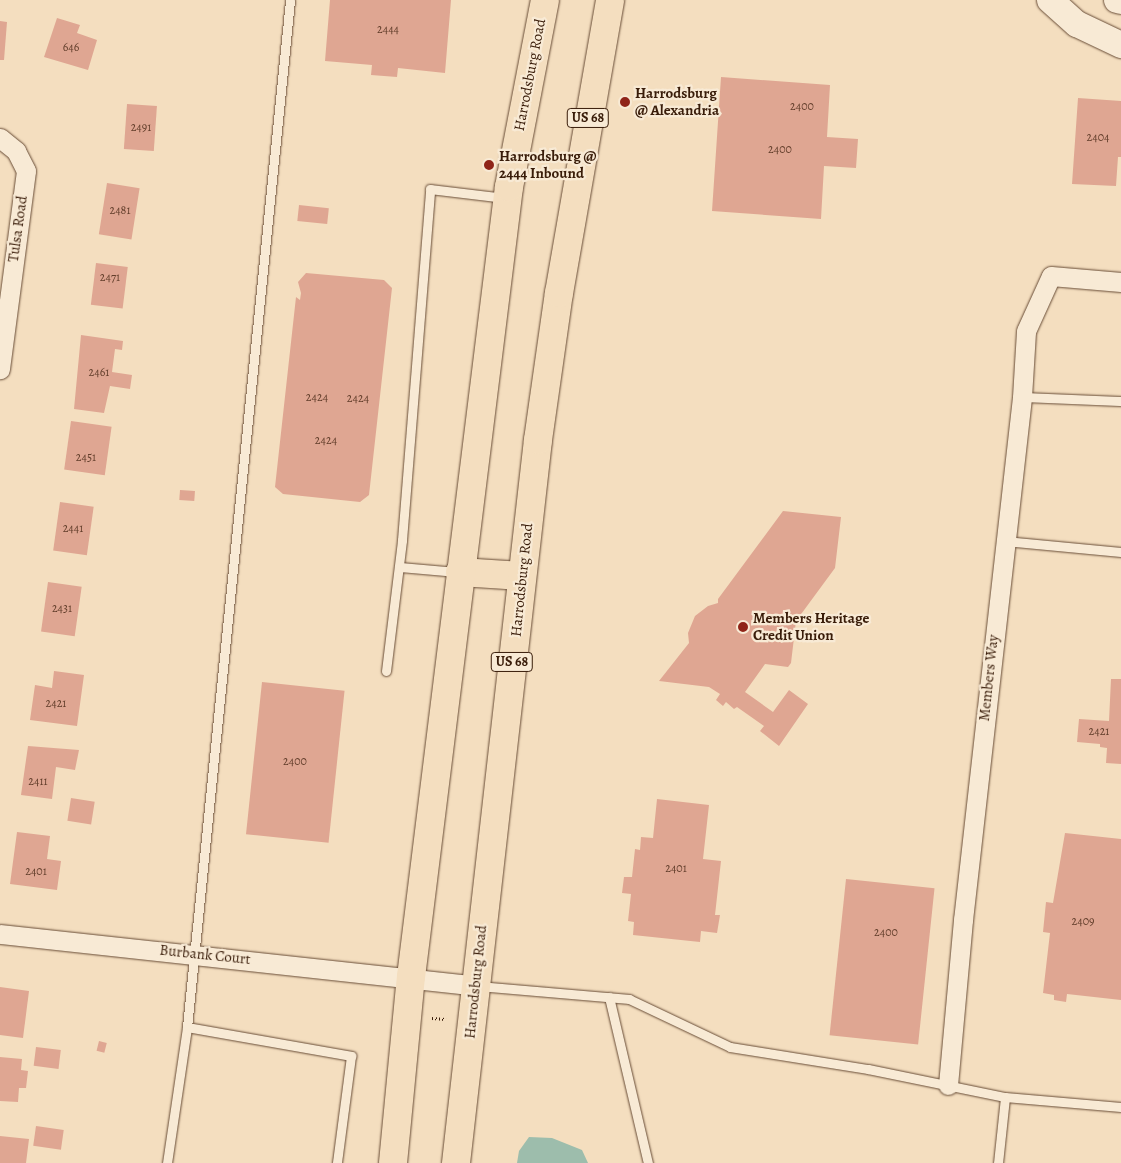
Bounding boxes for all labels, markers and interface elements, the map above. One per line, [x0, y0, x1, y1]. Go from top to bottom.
street label: Harrodsburg Road [510, 17, 550, 133]
house number: 2444 [377, 23, 399, 37]
house number: 646 [63, 41, 79, 55]
place label: Harrodsburg @ Alexandria [635, 84, 719, 119]
marker: Harrodsburg @ Alexandria [619, 96, 631, 108]
house number: 2400 [790, 100, 814, 114]
road number: US 68 [567, 106, 609, 130]
house number: 2491 [131, 121, 151, 135]
house number: 2404 [1087, 131, 1109, 145]
house number: 2400 [768, 143, 792, 157]
place label: Harrodsburg @ 2444 Inbound [499, 147, 597, 182]
marker: Harrodsburg @ 2444 Inbound [483, 159, 495, 171]
street label: Tulsa Road [4, 195, 32, 263]
house number: 2481 [109, 204, 131, 218]
house number: 2471 [100, 271, 120, 285]
house number: 2461 [89, 366, 109, 380]
house number: 2424 [306, 391, 328, 405]
house number: 2424 [347, 392, 369, 406]
house number: 2424 [315, 434, 337, 448]
house number: 2451 [76, 451, 96, 465]
house number: 2441 [63, 522, 83, 536]
street label: Harrodsburg Road [507, 522, 537, 638]
house number: 2431 [52, 602, 72, 616]
place label: Members Heritage Credit Union [753, 609, 870, 644]
marker: Members Heritage Credit Union [737, 621, 749, 633]
street label: Members Way [976, 634, 1002, 722]
road number: US 68 [491, 650, 533, 674]
house number: 2421 [46, 697, 66, 711]
house number: 2421 [1089, 725, 1109, 739]
house number: 2400 [283, 755, 307, 769]
house number: 2411 [28, 775, 48, 789]
house number: 2401 [665, 862, 687, 876]
house number: 2401 [25, 865, 47, 879]
house number: 2409 [1072, 915, 1094, 929]
street label: Harrodsburg Road [461, 924, 491, 1040]
house number: 2400 [874, 926, 898, 940]
street label: Burbank Court [159, 941, 251, 969]

